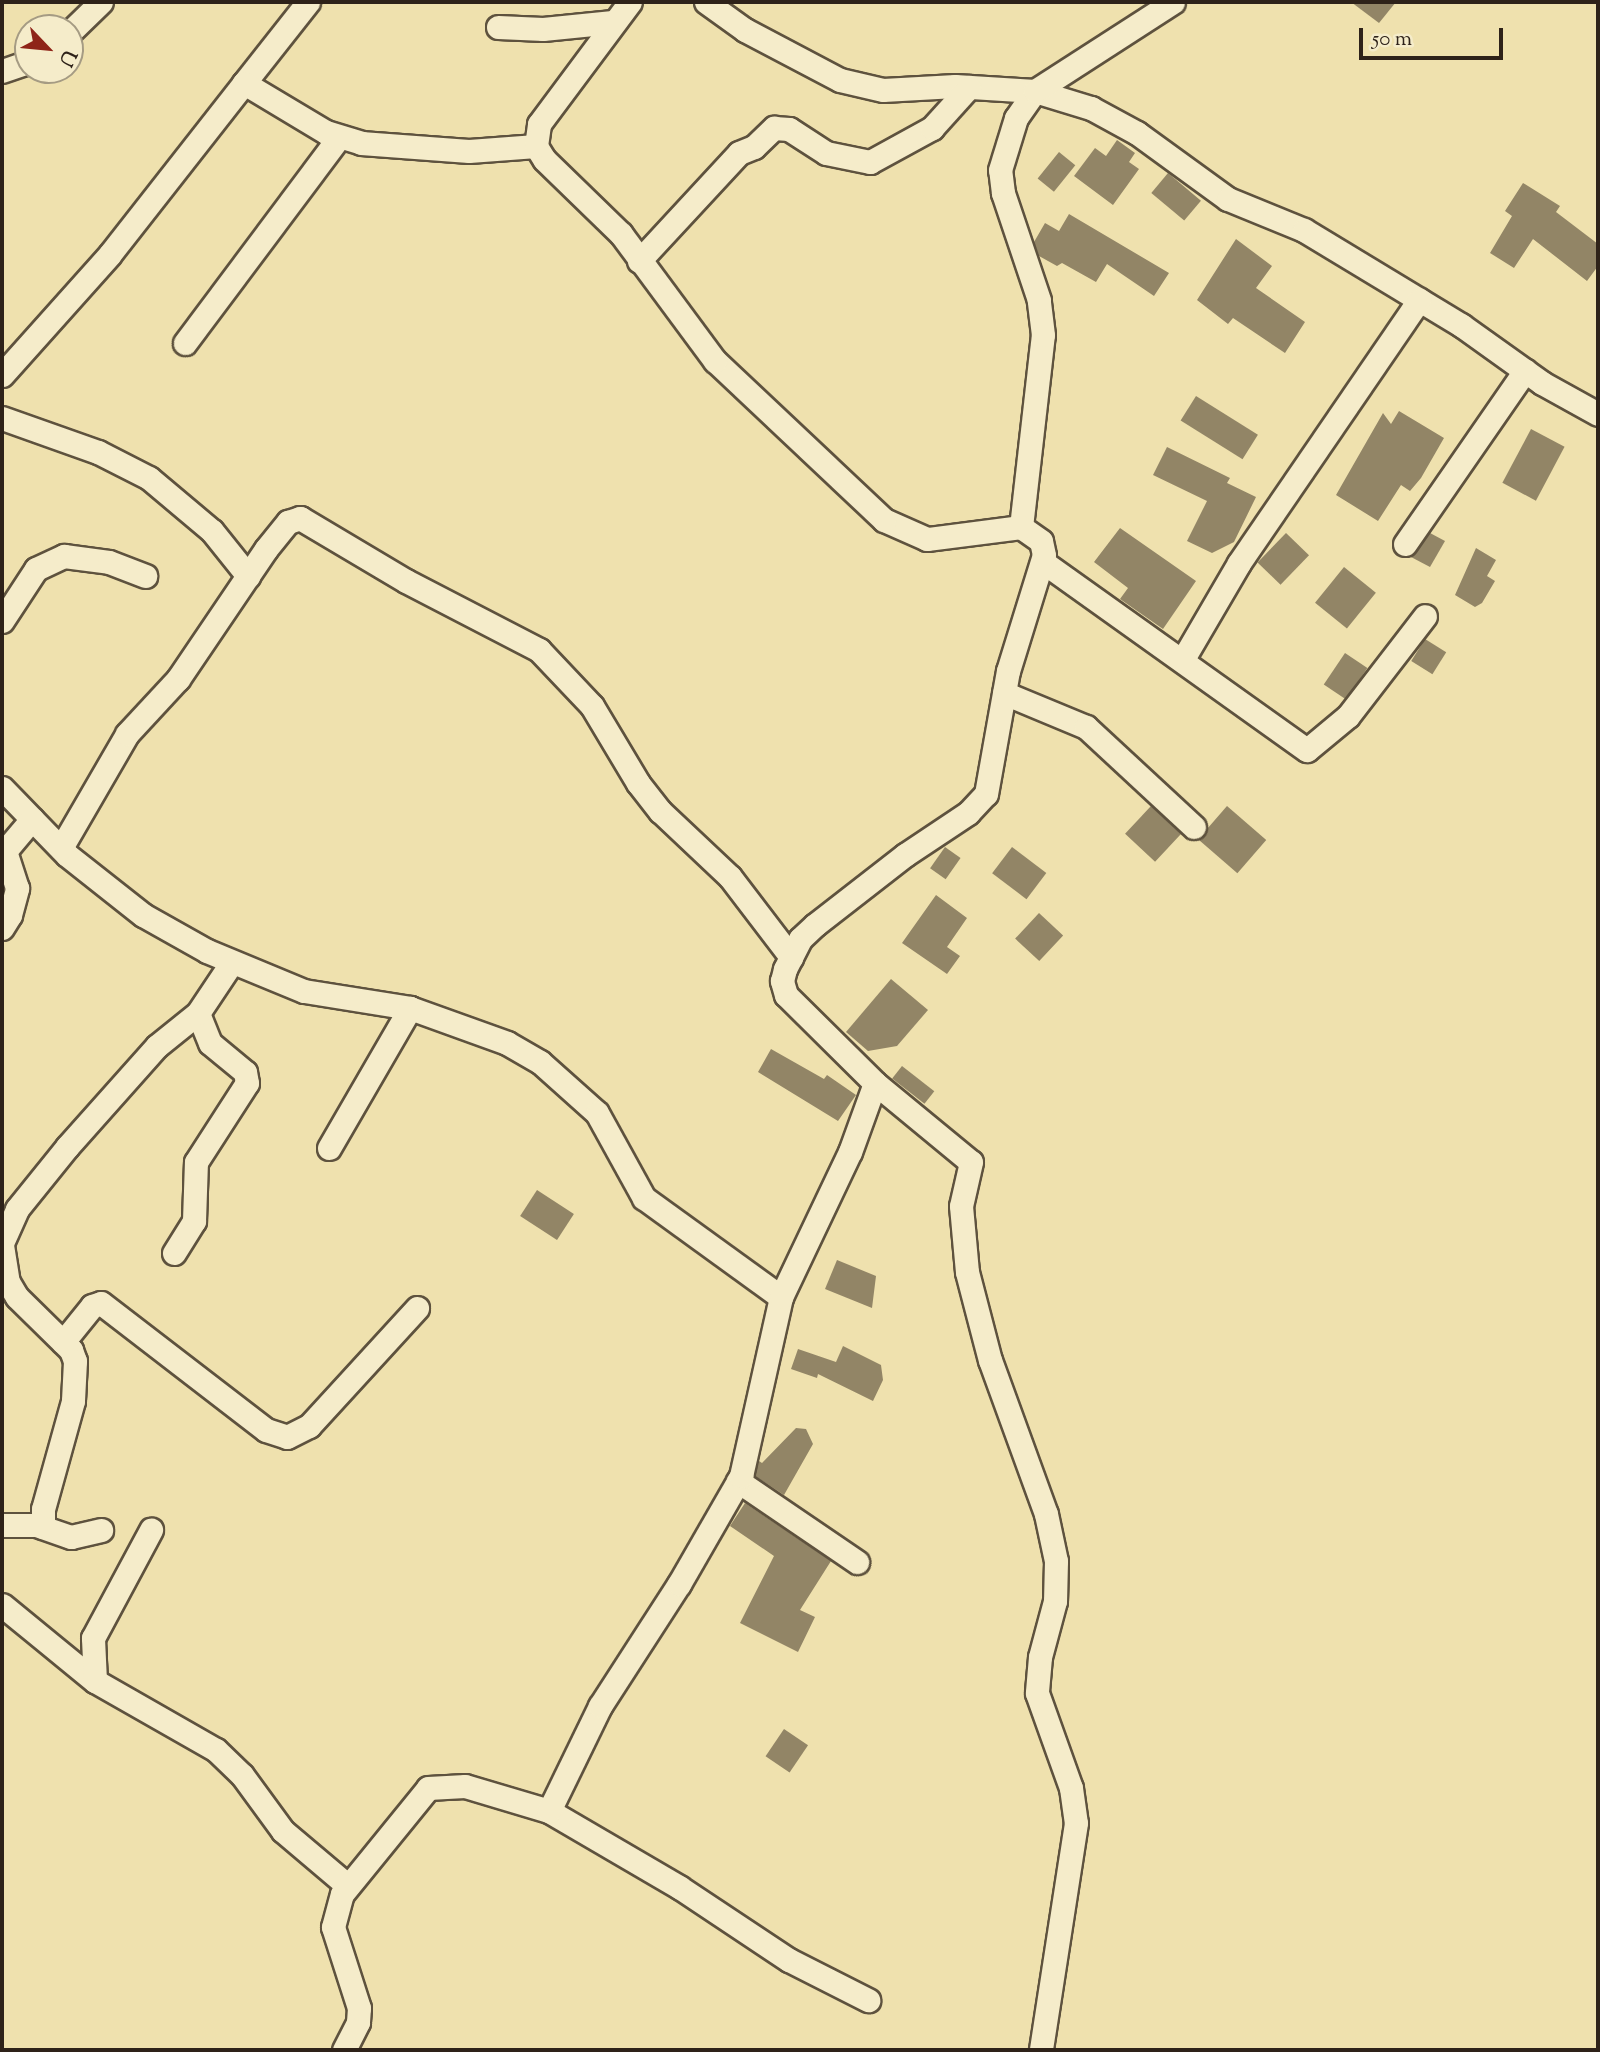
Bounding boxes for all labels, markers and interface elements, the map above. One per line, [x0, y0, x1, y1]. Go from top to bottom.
north arrow [14, 14, 84, 84]
scale bar [1362, 14, 1506, 58]
text: 50 m [1372, 25, 1412, 55]
text: U [51, 45, 82, 70]

